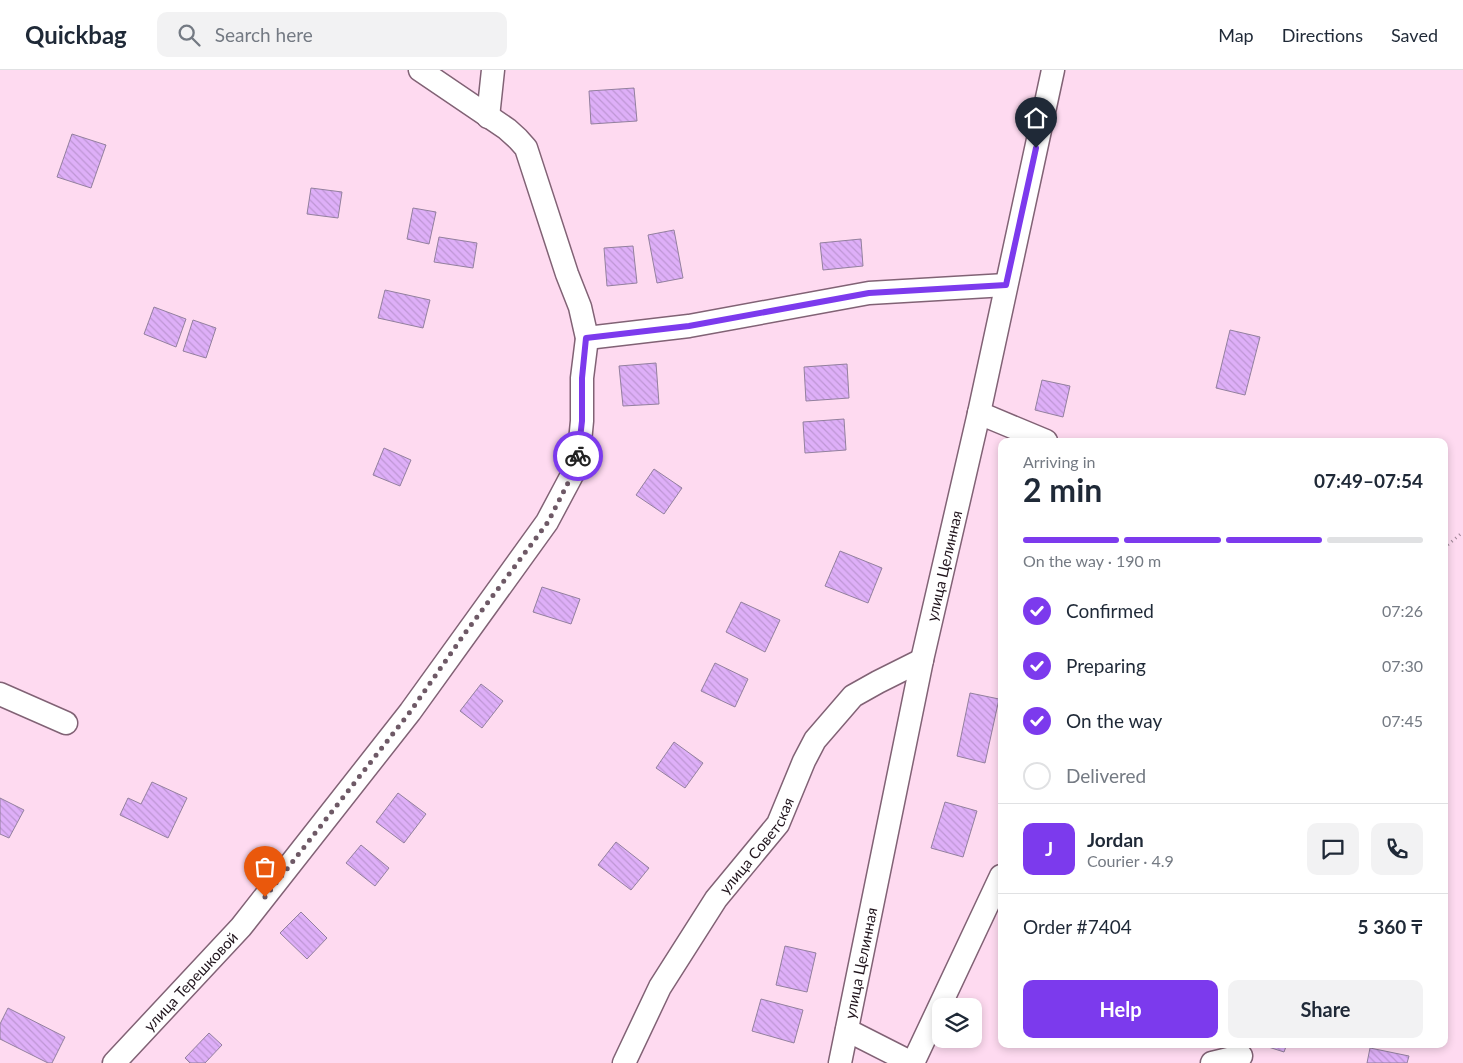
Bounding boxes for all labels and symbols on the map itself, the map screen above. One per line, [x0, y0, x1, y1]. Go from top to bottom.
pin [1015, 97, 1057, 148]
courier [553, 431, 603, 481]
street label: улица Целинная [922, 509, 965, 623]
street label: улица Советская [715, 795, 797, 897]
pin [244, 846, 286, 897]
street label: улица Целинная [840, 906, 880, 1020]
street label: улица Терешковой [140, 928, 241, 1034]

